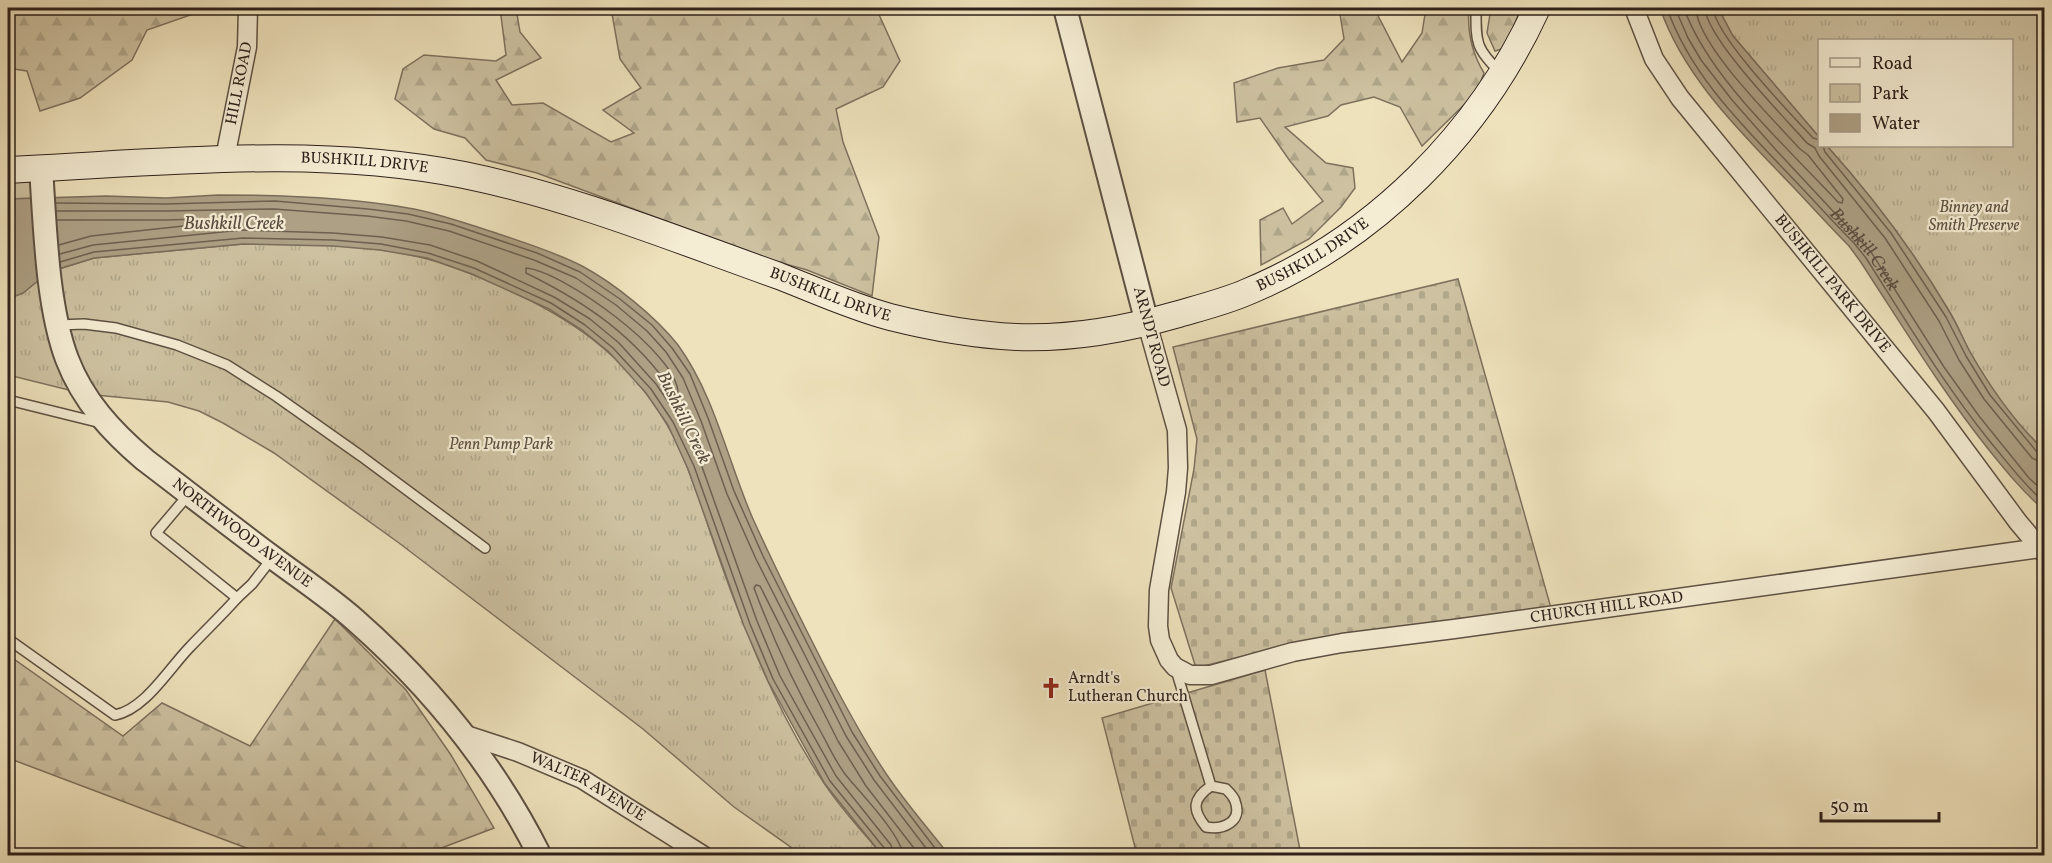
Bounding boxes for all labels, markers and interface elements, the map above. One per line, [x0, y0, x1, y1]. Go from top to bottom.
legend [1818, 39, 2013, 147]
street label: HILL ROAD [221, 40, 259, 127]
text: Road [1872, 52, 1913, 77]
text: Park [1872, 82, 1909, 107]
text: Water [1872, 112, 1920, 137]
street label: BUSHKILL DRIVE [300, 148, 430, 180]
park label: Binney and Smith Preserve [1929, 197, 2020, 237]
water label: Bushkill Creek [1824, 202, 1905, 296]
street label: BUSHKILL PARK DRIVE [1769, 210, 1895, 358]
water label: Bushkill Creek [184, 212, 284, 237]
street label: BUSHKILL DRIVE [1253, 213, 1374, 298]
street label: BUSHKILL DRIVE [766, 262, 893, 328]
street label: ARNDT ROAD [1127, 284, 1175, 390]
water label: Bushkill Creek [650, 367, 716, 469]
park label: Penn Pump Park [449, 434, 554, 456]
street label: NORTHWOOD AVENUE [167, 473, 316, 594]
street label: CHURCH HILL ROAD [1529, 586, 1685, 629]
place label: Arndt's Lutheran Church [1068, 668, 1188, 708]
church icon: Arndt's Lutheran Church [1039, 676, 1063, 700]
street label: WALTER AVENUE [526, 747, 650, 827]
scale bar [1821, 785, 1940, 823]
text: 50 m [1830, 795, 1869, 820]

